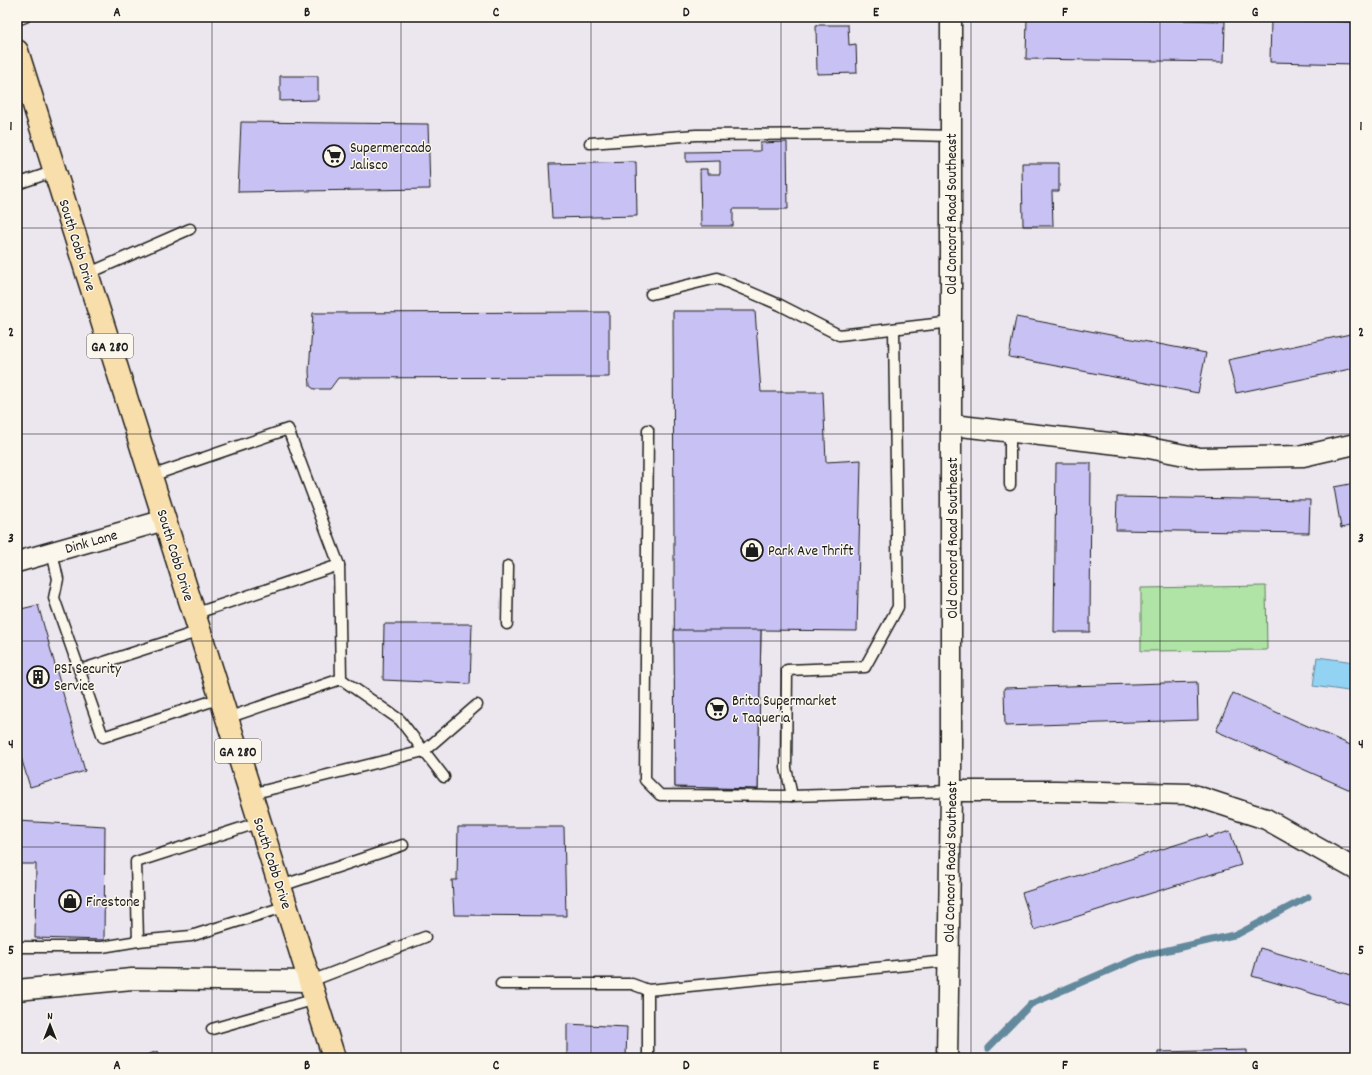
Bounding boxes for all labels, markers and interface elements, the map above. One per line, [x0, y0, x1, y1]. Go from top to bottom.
text: A [113, 4, 121, 23]
text: B [304, 4, 310, 23]
text: C [493, 4, 500, 23]
text: D [683, 4, 690, 23]
text: E [873, 4, 880, 23]
text: F [1062, 4, 1068, 23]
text: G [1252, 4, 1259, 23]
text: 1 [10, 118, 13, 137]
text: 1 [1360, 118, 1363, 137]
street label: Old Concord Road Southeast [942, 133, 964, 295]
place label: Supermercado Jalisco [350, 138, 432, 177]
supermarket icon: Supermercado Jalisco [321, 143, 347, 169]
street label: South Cobb Drive [52, 197, 101, 295]
text: 2 [8, 324, 14, 343]
text: 2 [1358, 324, 1364, 343]
road number: GA 280 [87, 334, 133, 358]
street label: Old Concord Road Southeast [943, 457, 965, 619]
street label: South Cobb Drive [150, 507, 199, 605]
street label: Dink Lane [63, 525, 121, 561]
text: 3 [8, 530, 14, 549]
text: 3 [1358, 530, 1364, 549]
shop icon: Park Ave Thrift [739, 537, 765, 563]
place label: Park Ave Thrift [768, 541, 854, 563]
place label: PSI Security Service [54, 659, 122, 698]
building icon: PSI Security Service [25, 664, 51, 690]
place label: Brito Supermarket & Taqueria [732, 691, 837, 730]
supermarket icon: Brito Supermarket & Taqueria [704, 696, 730, 722]
text: 4 [8, 736, 14, 755]
text: 4 [1358, 736, 1364, 755]
road number: GA 280 [215, 739, 261, 763]
street label: Old Concord Road Southeast [940, 781, 964, 943]
street label: South Cobb Drive [246, 815, 296, 913]
shop icon: Firestone [57, 888, 83, 914]
place label: Firestone [86, 892, 140, 914]
text: 5 [8, 942, 14, 961]
text: 5 [1358, 942, 1364, 961]
north arrow [30, 1005, 70, 1045]
text: N [47, 1009, 53, 1025]
text: A [113, 1057, 121, 1075]
text: B [304, 1057, 310, 1075]
text: C [493, 1057, 500, 1075]
text: D [683, 1057, 690, 1075]
text: E [873, 1057, 880, 1075]
text: F [1062, 1057, 1068, 1075]
text: G [1252, 1057, 1259, 1075]

